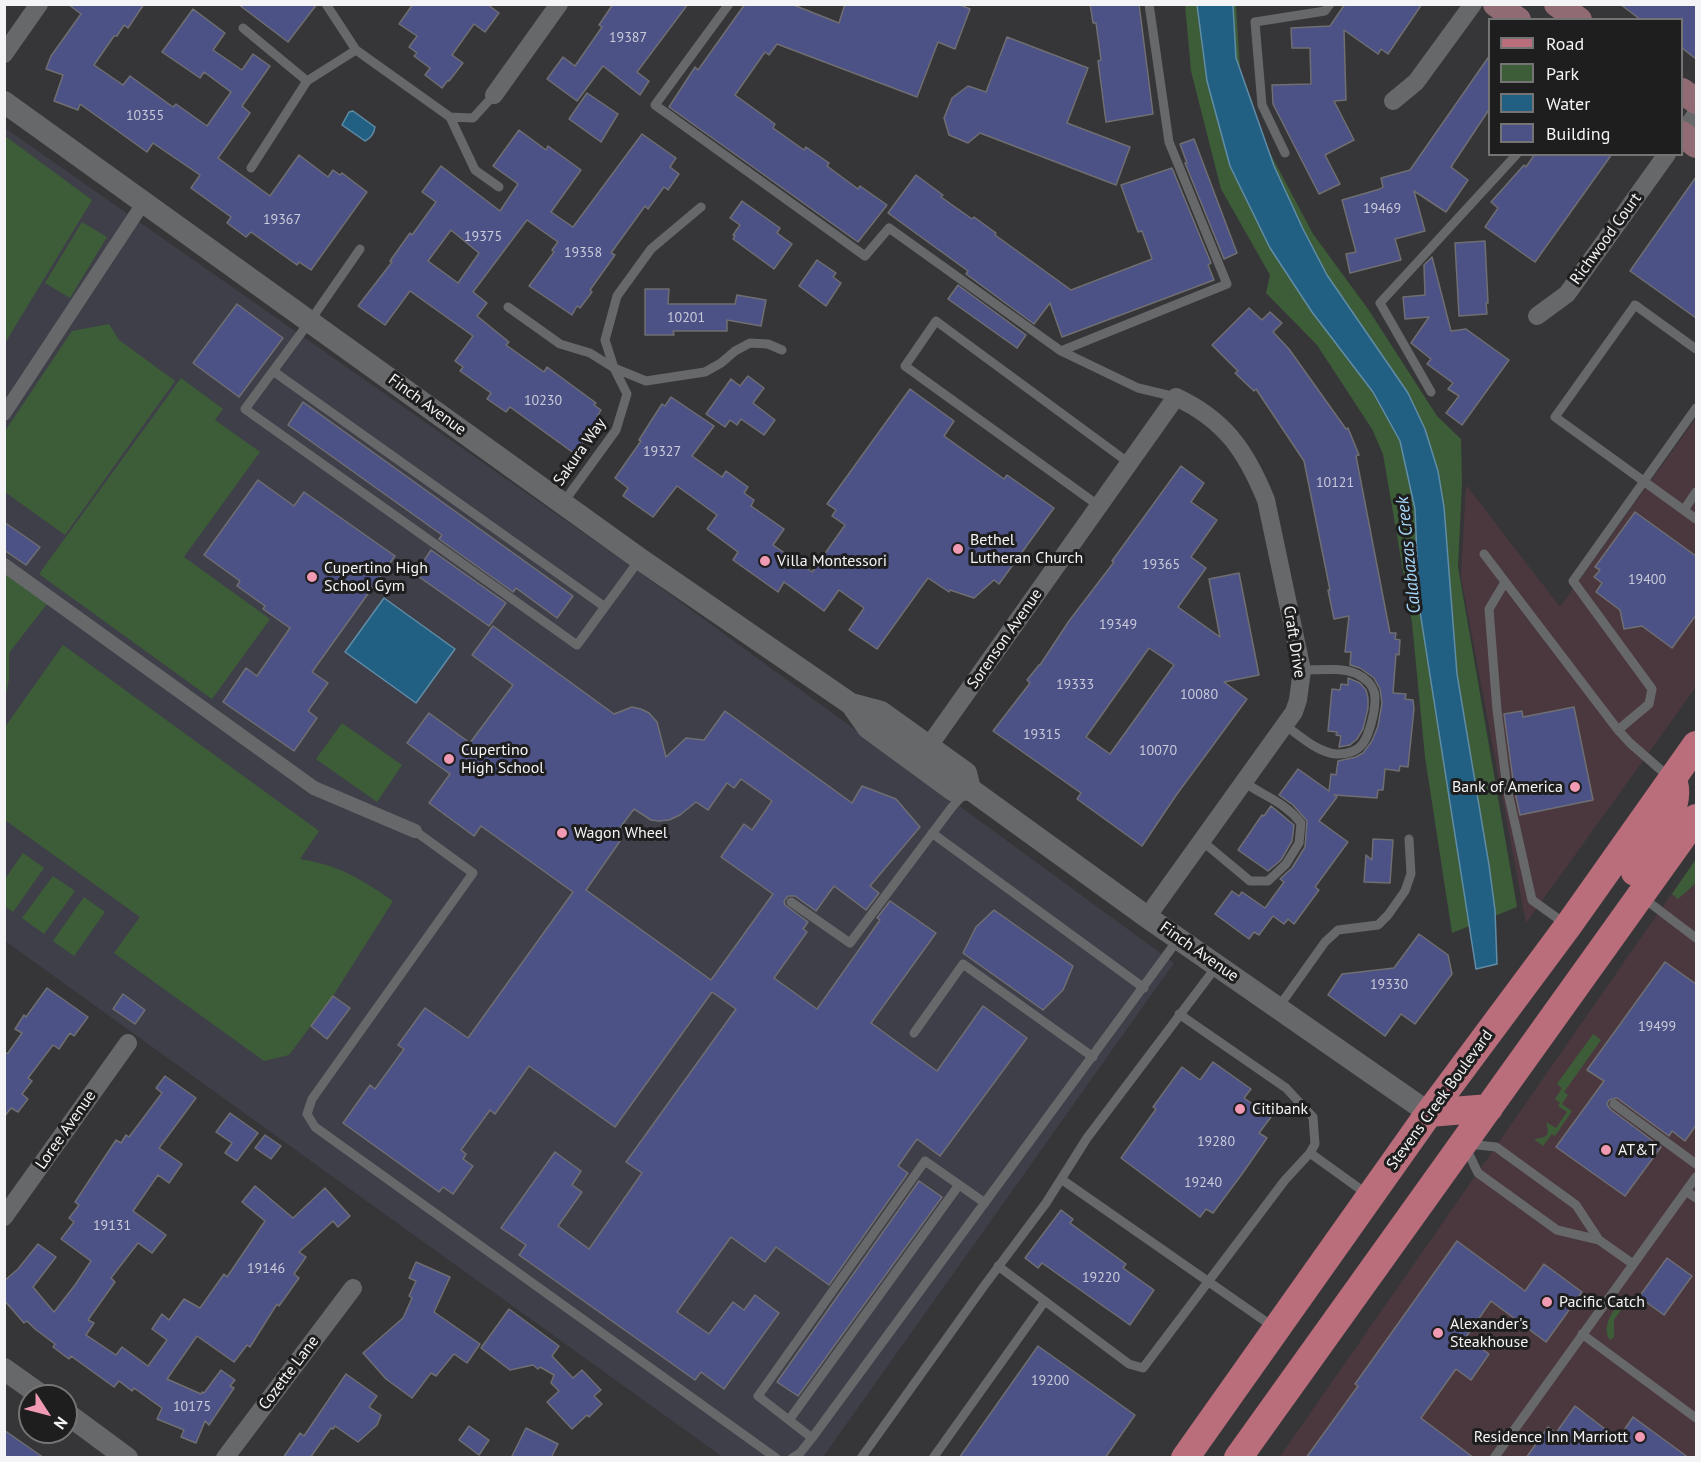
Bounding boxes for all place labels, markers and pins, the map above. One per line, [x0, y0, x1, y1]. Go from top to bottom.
place label: Bethel Lutheran Church [970, 530, 1083, 568]
marker: Bethel Lutheran Church [951, 542, 965, 556]
place label: Villa Montessori [777, 551, 887, 571]
marker: Villa Montessori [758, 554, 772, 568]
place label: Cupertino High School Gym [324, 558, 428, 596]
marker: Cupertino High School Gym [305, 570, 319, 584]
place label: Cupertino High School [461, 740, 544, 778]
marker: Cupertino High School [442, 752, 456, 766]
place label: Bank of America [1452, 777, 1563, 797]
marker: Bank of America [1568, 780, 1582, 794]
place label: Wagon Wheel [574, 823, 667, 843]
marker: Wagon Wheel [555, 826, 569, 840]
place label: Citibank [1252, 1099, 1308, 1119]
marker: Citibank [1233, 1102, 1247, 1116]
place label: AT&T [1618, 1140, 1657, 1160]
marker: AT&T [1599, 1143, 1613, 1157]
place label: Pacific Catch [1559, 1292, 1645, 1312]
marker: Pacific Catch [1540, 1295, 1554, 1309]
place label: Alexander's Steakhouse [1450, 1314, 1528, 1352]
marker: Alexander's Steakhouse [1431, 1326, 1445, 1340]
place label: Residence Inn Marriott [1474, 1427, 1628, 1447]
marker: Residence Inn Marriott [1633, 1430, 1647, 1444]

